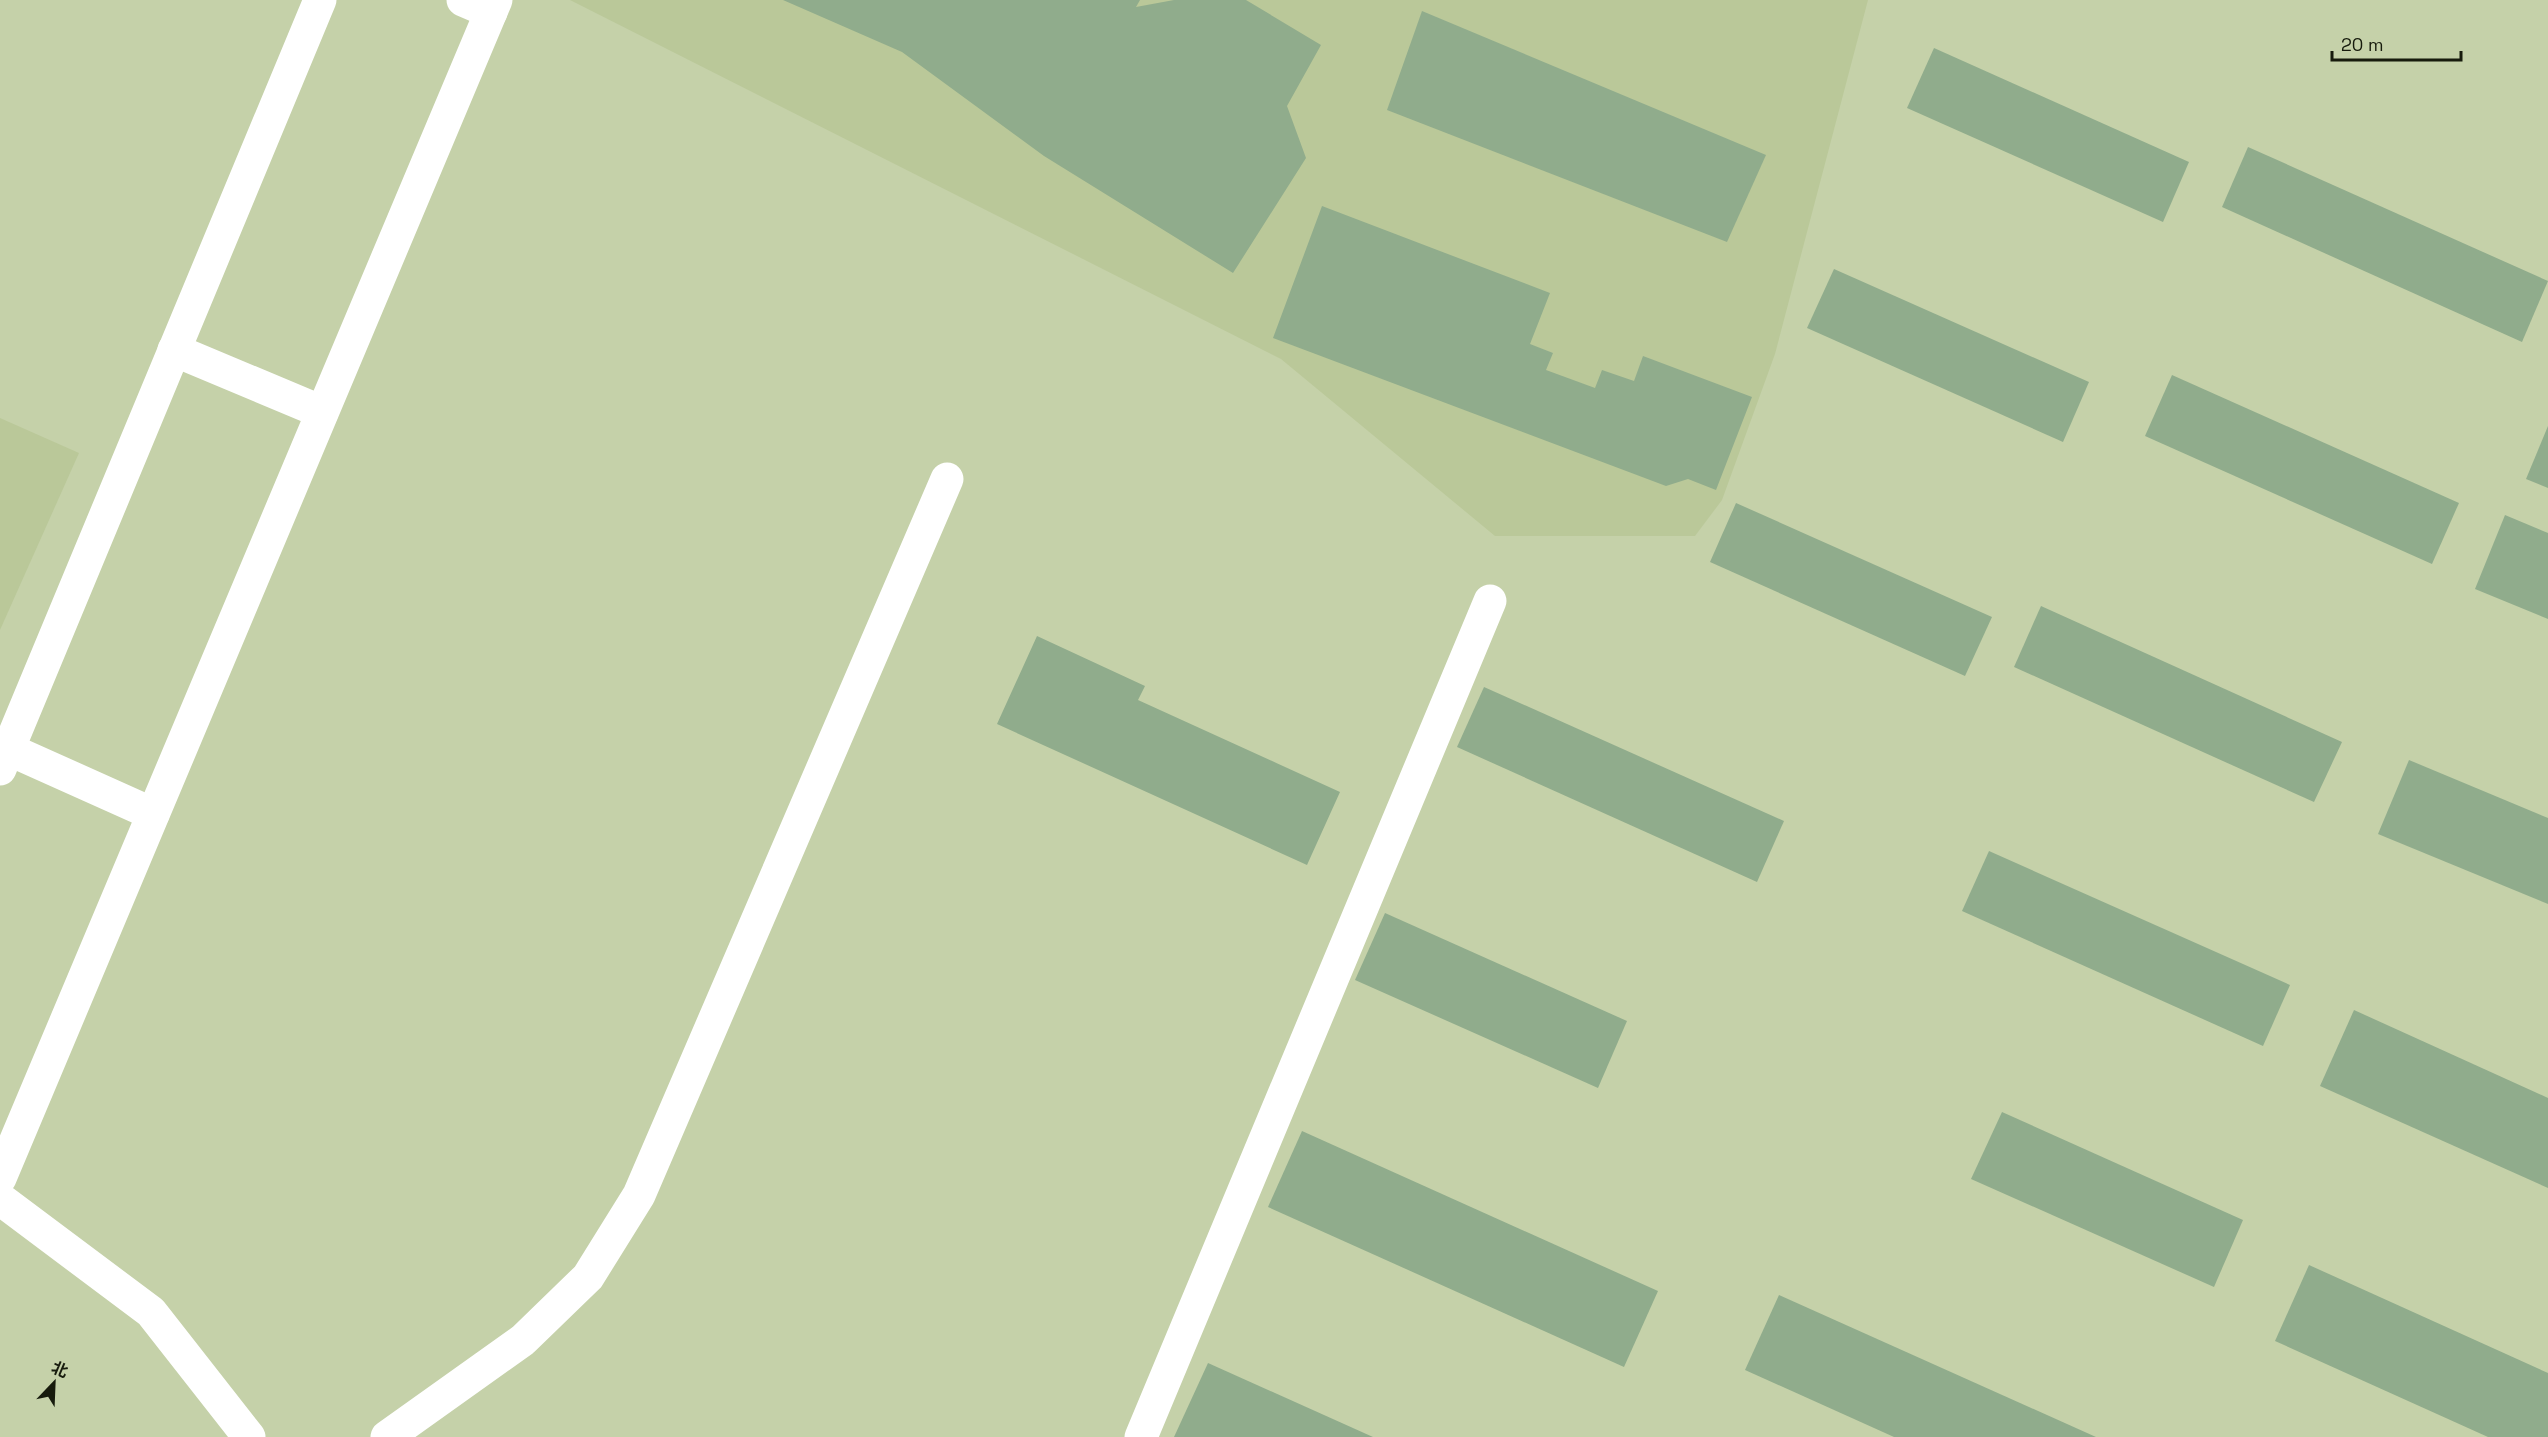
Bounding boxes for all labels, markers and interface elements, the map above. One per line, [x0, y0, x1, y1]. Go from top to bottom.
scale bar [2332, 24, 2461, 62]
text: 20 m [2341, 33, 2384, 56]
north arrow [24, 1353, 84, 1413]
text: 北 [48, 1357, 71, 1382]

